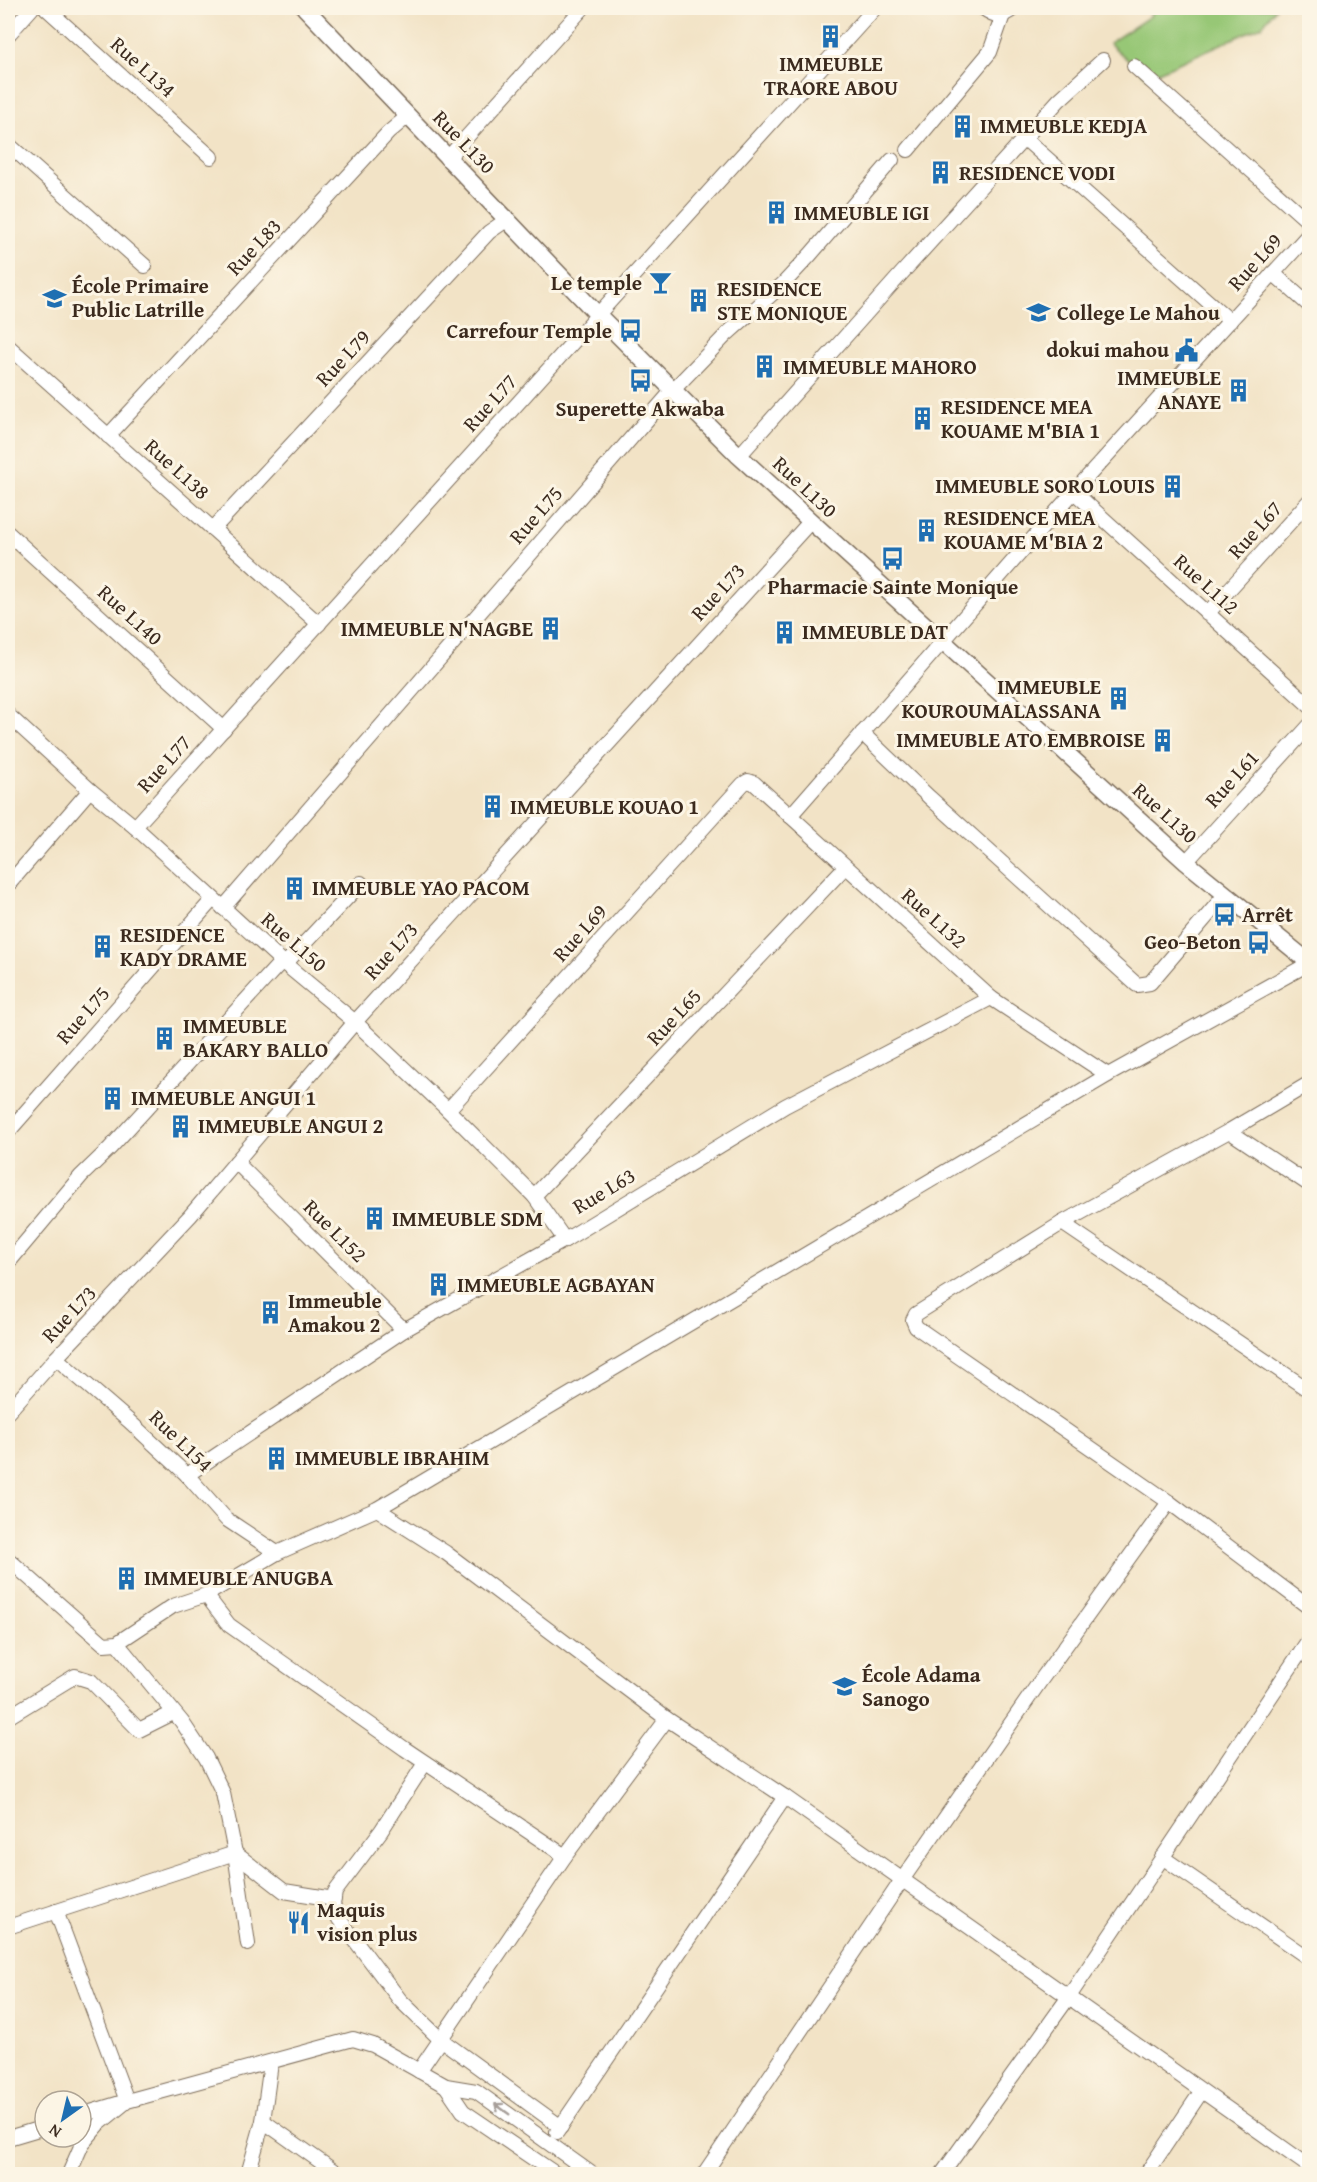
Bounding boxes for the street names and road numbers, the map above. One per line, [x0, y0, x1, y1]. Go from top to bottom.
street label: Rue L134 [104, 29, 183, 104]
street label: Rue L130 [426, 103, 503, 181]
street label: Rue L83 [219, 211, 288, 282]
street label: Rue L69 [1220, 226, 1289, 297]
street label: Rue L79 [308, 322, 377, 393]
street label: Rue L77 [455, 367, 524, 438]
street label: Rue L138 [138, 431, 217, 506]
street label: Rue L130 [766, 449, 845, 525]
street label: Rue L75 [501, 479, 570, 551]
street label: Rue L67 [1220, 494, 1289, 565]
street label: Rue L112 [1167, 546, 1246, 621]
street label: Rue L73 [683, 556, 752, 627]
street label: Rue L140 [91, 577, 170, 652]
street label: Rue L77 [129, 728, 198, 799]
street label: Rue L61 [1197, 743, 1266, 814]
street label: Rue L130 [1126, 775, 1205, 850]
street label: Rue L132 [895, 880, 974, 955]
street label: Rue L69 [545, 897, 614, 968]
street label: Rue L150 [255, 904, 334, 979]
street label: Rue L73 [356, 915, 425, 986]
street label: Rue L75 [48, 979, 117, 1051]
street label: Rue L65 [639, 981, 708, 1052]
street label: Rue L63 [566, 1160, 641, 1221]
street label: Rue L152 [297, 1192, 374, 1269]
street label: Rue L73 [34, 1278, 103, 1349]
street label: Rue L154 [142, 1402, 220, 1479]

